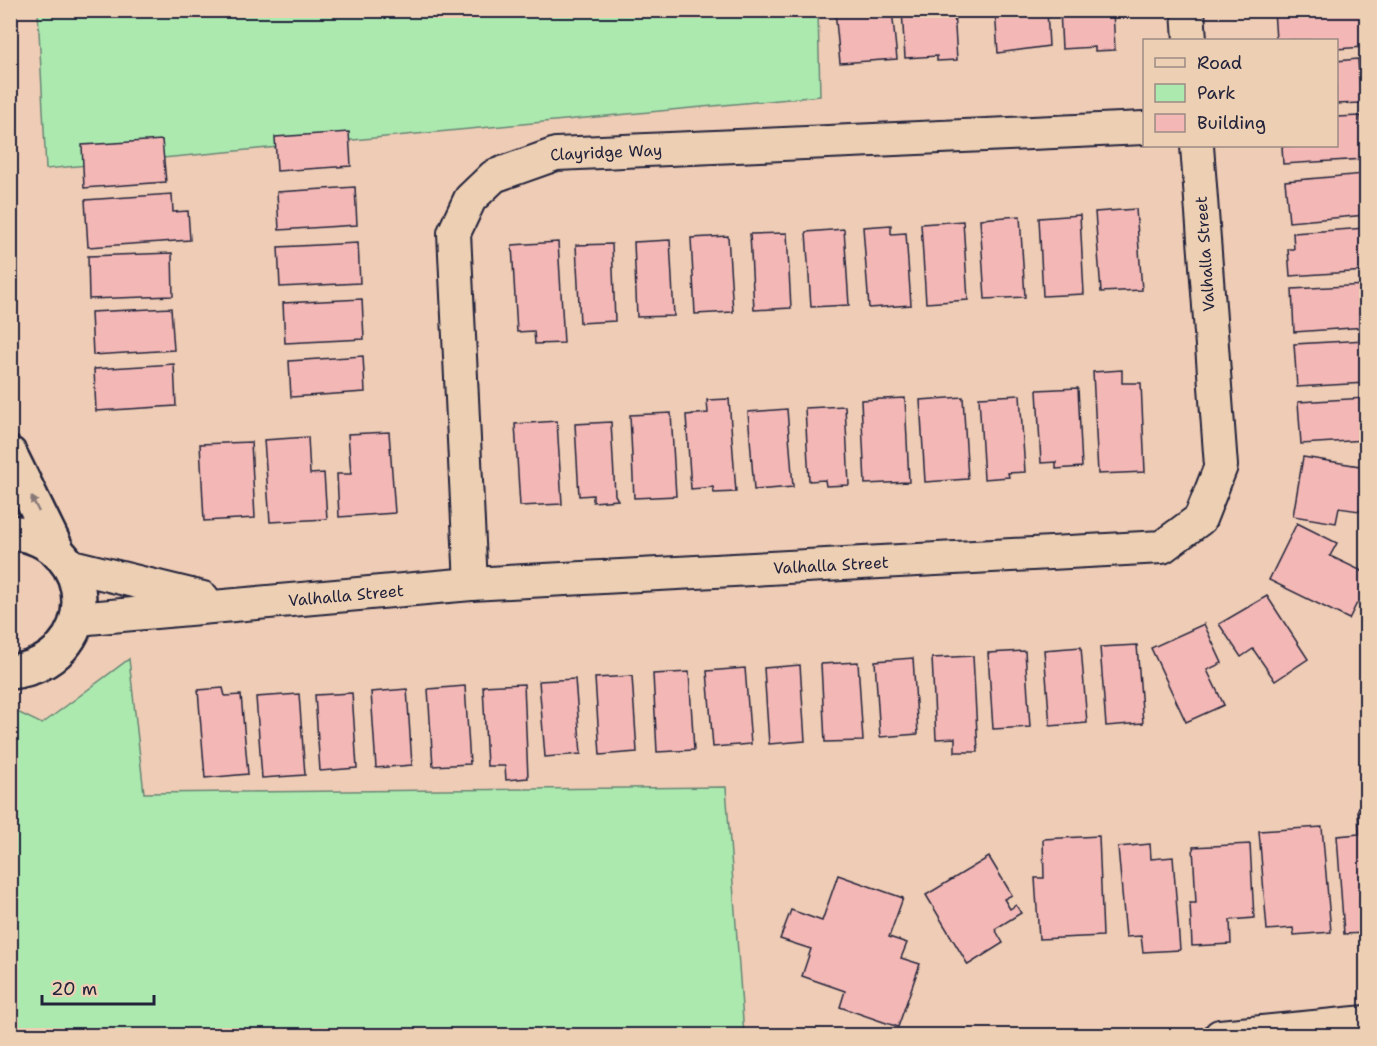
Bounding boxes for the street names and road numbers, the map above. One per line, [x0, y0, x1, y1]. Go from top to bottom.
street label: Clayridge Way [547, 139, 663, 166]
street label: Valhalla Street [1190, 196, 1220, 312]
street label: Valhalla Street [773, 551, 889, 578]
street label: Valhalla Street [287, 580, 405, 611]

